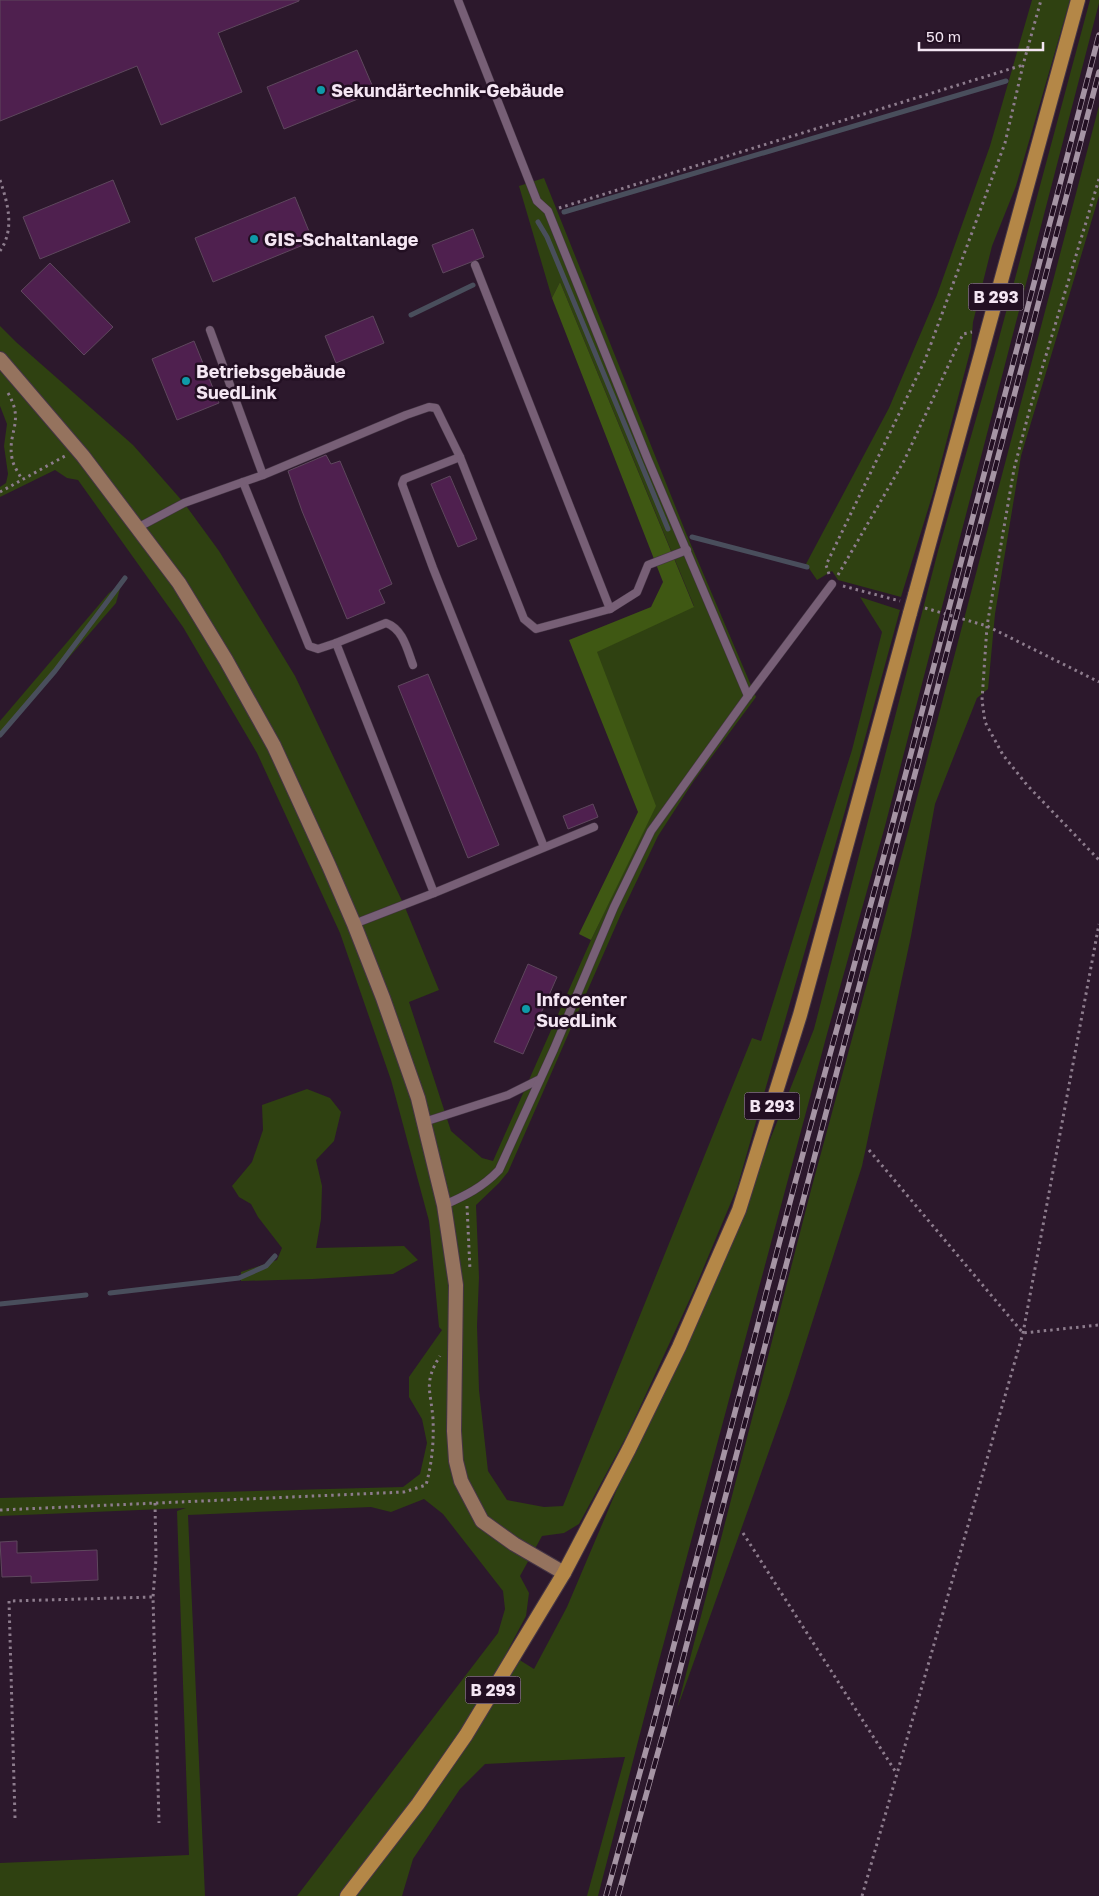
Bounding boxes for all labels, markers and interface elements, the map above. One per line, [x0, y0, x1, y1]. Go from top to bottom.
scale bar [919, 20, 1043, 52]
text: 50 m [926, 27, 961, 45]
place label: Sekundärtechnik-Gebäude [331, 79, 564, 101]
marker: Sekundärtechnik-Gebäude [315, 84, 327, 96]
place label: GIS-Schaltanlage [264, 228, 419, 250]
marker: GIS-Schaltanlage [248, 233, 260, 245]
road number: B 293 [968, 284, 1024, 310]
place label: Betriebsgebäude SuedLink [196, 360, 346, 403]
marker: Betriebsgebäude SuedLink [180, 375, 192, 387]
place label: Infocenter SuedLink [536, 988, 627, 1031]
marker: Infocenter SuedLink [520, 1003, 532, 1015]
road number: B 293 [744, 1092, 800, 1120]
road number: B 293 [466, 1676, 520, 1704]

